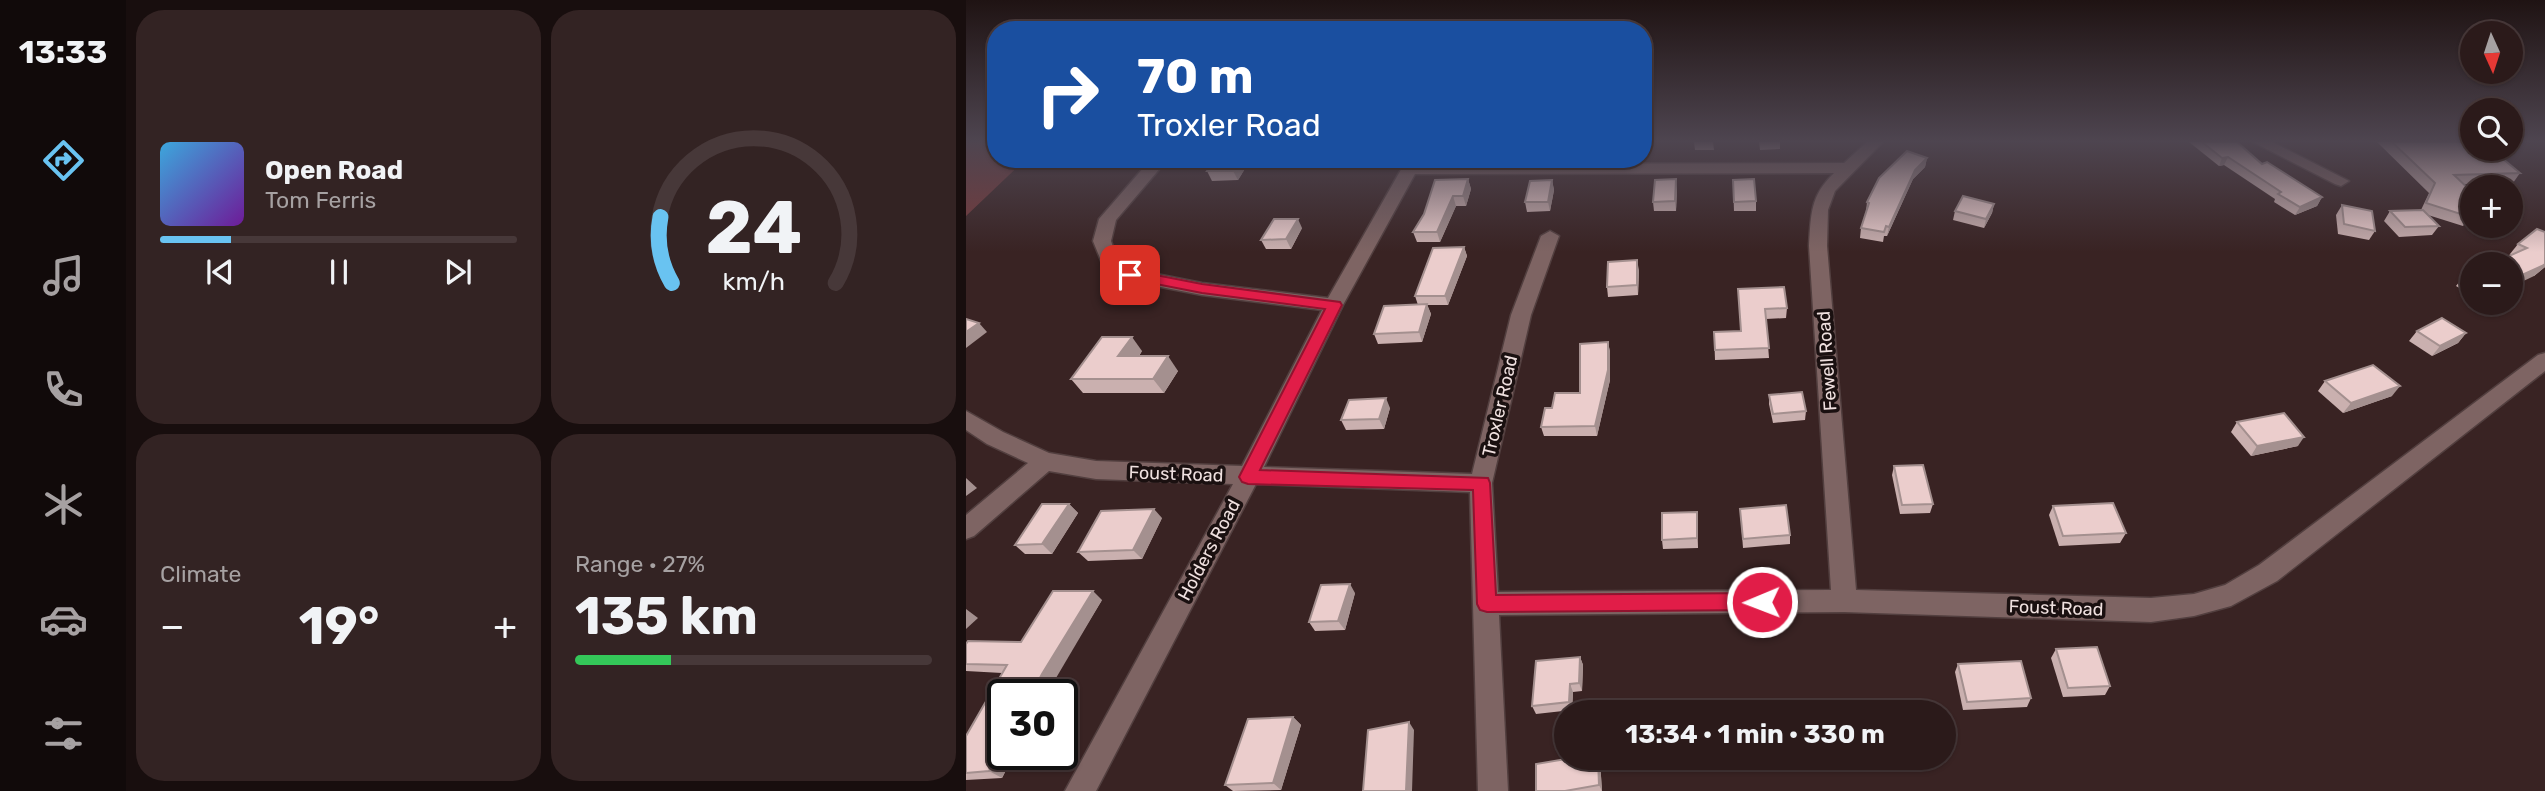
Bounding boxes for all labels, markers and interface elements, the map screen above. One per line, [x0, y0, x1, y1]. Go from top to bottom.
north arrow [2460, 21, 2524, 84]
map controls [2460, 21, 2523, 315]
text: 13:33 [19, 33, 107, 71]
text: 70 m [1137, 47, 1254, 105]
icon: right [1022, 49, 1113, 140]
button: search [2460, 98, 2523, 161]
text: Troxler Road [1137, 106, 1321, 144]
icon: directions [39, 136, 88, 185]
text: Open Road [265, 155, 403, 186]
button: + [2460, 175, 2523, 238]
text: 24 [705, 185, 802, 271]
text: Tom Ferris [265, 186, 376, 214]
pin [1100, 245, 1160, 305]
icon: music [39, 251, 88, 300]
button: − [2460, 252, 2523, 315]
icon: previous [201, 253, 239, 291]
icon: pause [320, 253, 358, 291]
icon: next [439, 253, 477, 291]
icon: arrive [1111, 256, 1149, 294]
text: km/h [722, 267, 785, 296]
street label: Fewell Road [1813, 310, 1841, 412]
street label: Troxler Road [1478, 353, 1522, 459]
icon: phone [39, 365, 88, 414]
street label: Foust Road [1128, 461, 1224, 487]
icon: climate [39, 480, 88, 529]
street label: Holders Road [1173, 496, 1245, 604]
text: Range · 27% [575, 550, 705, 578]
text: Climate [160, 560, 241, 588]
position arrow [1725, 565, 1799, 639]
text: 135 km [575, 585, 758, 647]
icon: car [39, 595, 88, 644]
text: 19° [299, 595, 379, 657]
street label: Foust Road [2008, 595, 2104, 621]
text: − [160, 603, 185, 649]
text: + [493, 603, 517, 649]
speed limit sign: 30 [987, 679, 1078, 770]
icon: filters [39, 709, 88, 758]
text: 13:34 · 1 min · 330 m [1625, 719, 1885, 750]

